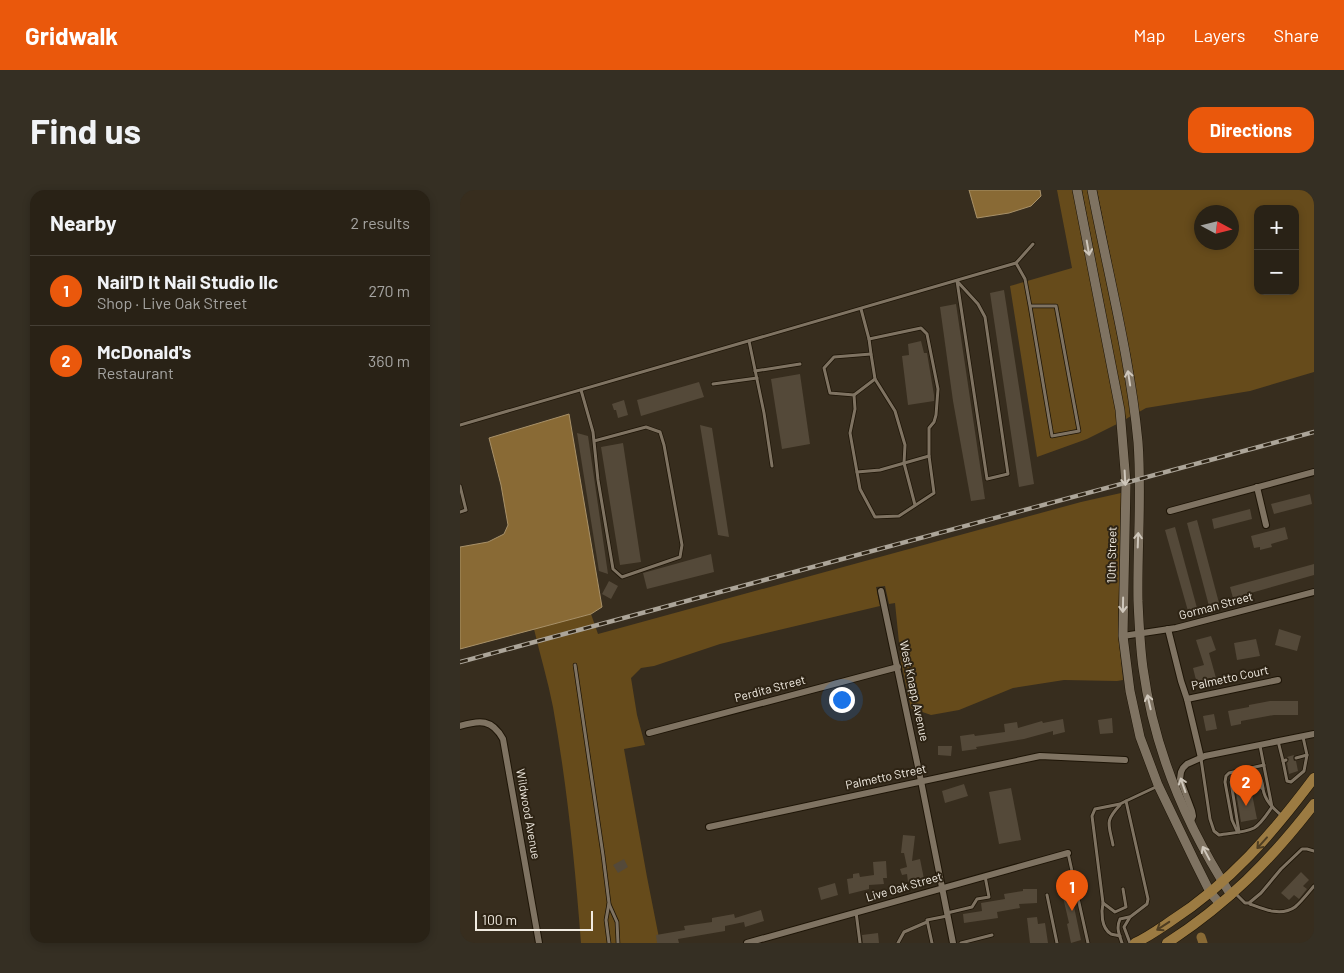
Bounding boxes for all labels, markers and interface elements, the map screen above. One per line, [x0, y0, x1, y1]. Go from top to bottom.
text: Gridwalk [25, 21, 118, 50]
text: Map [1133, 24, 1165, 46]
text: Layers [1193, 24, 1246, 46]
text: Share [1274, 24, 1319, 46]
button: Directions [1188, 107, 1314, 153]
text: Find us [30, 109, 141, 151]
north arrow [1194, 205, 1239, 250]
map controls [1254, 205, 1299, 295]
button: + [1254, 205, 1299, 250]
text: Nearby [50, 210, 116, 235]
text: 2 results [351, 213, 410, 232]
one-way arrow [1084, 240, 1094, 256]
button: − [1254, 250, 1299, 295]
text: Nail'D It Nail Studio llc [97, 270, 278, 293]
text: 1 [63, 281, 69, 300]
text: 270 m [368, 281, 410, 300]
text: Shop · Live Oak Street [97, 293, 247, 312]
text: McDonald's [97, 340, 191, 363]
text: 2 [62, 351, 70, 370]
text: 360 m [368, 351, 410, 370]
text: Restaurant [97, 363, 174, 382]
one-way arrow [1124, 370, 1134, 386]
one-way arrow [1121, 469, 1130, 485]
street label: 10th Street [1104, 526, 1118, 584]
one-way arrow [1134, 532, 1143, 548]
street label: Gorman Street [1177, 588, 1254, 622]
one-way arrow [1119, 596, 1128, 612]
street label: West Knapp Avenue [897, 639, 932, 742]
street label: Palmetto Court [1190, 662, 1270, 692]
street label: Perdita Street [733, 672, 807, 704]
your location [829, 687, 855, 713]
one-way arrow [1144, 694, 1154, 710]
street label: Palmetto Street [844, 761, 928, 791]
pin: 2 [1230, 765, 1262, 806]
street label: Wildwood Avenue [514, 768, 544, 860]
one-way arrow [1178, 778, 1187, 793]
one-way arrow [1256, 837, 1268, 850]
one-way arrow [1201, 846, 1210, 861]
street label: Live Oak Street [864, 868, 944, 904]
pin: 1 [1056, 870, 1088, 911]
scale bar [475, 908, 592, 931]
text: 100 m [482, 911, 517, 928]
one-way arrow [1156, 921, 1170, 932]

